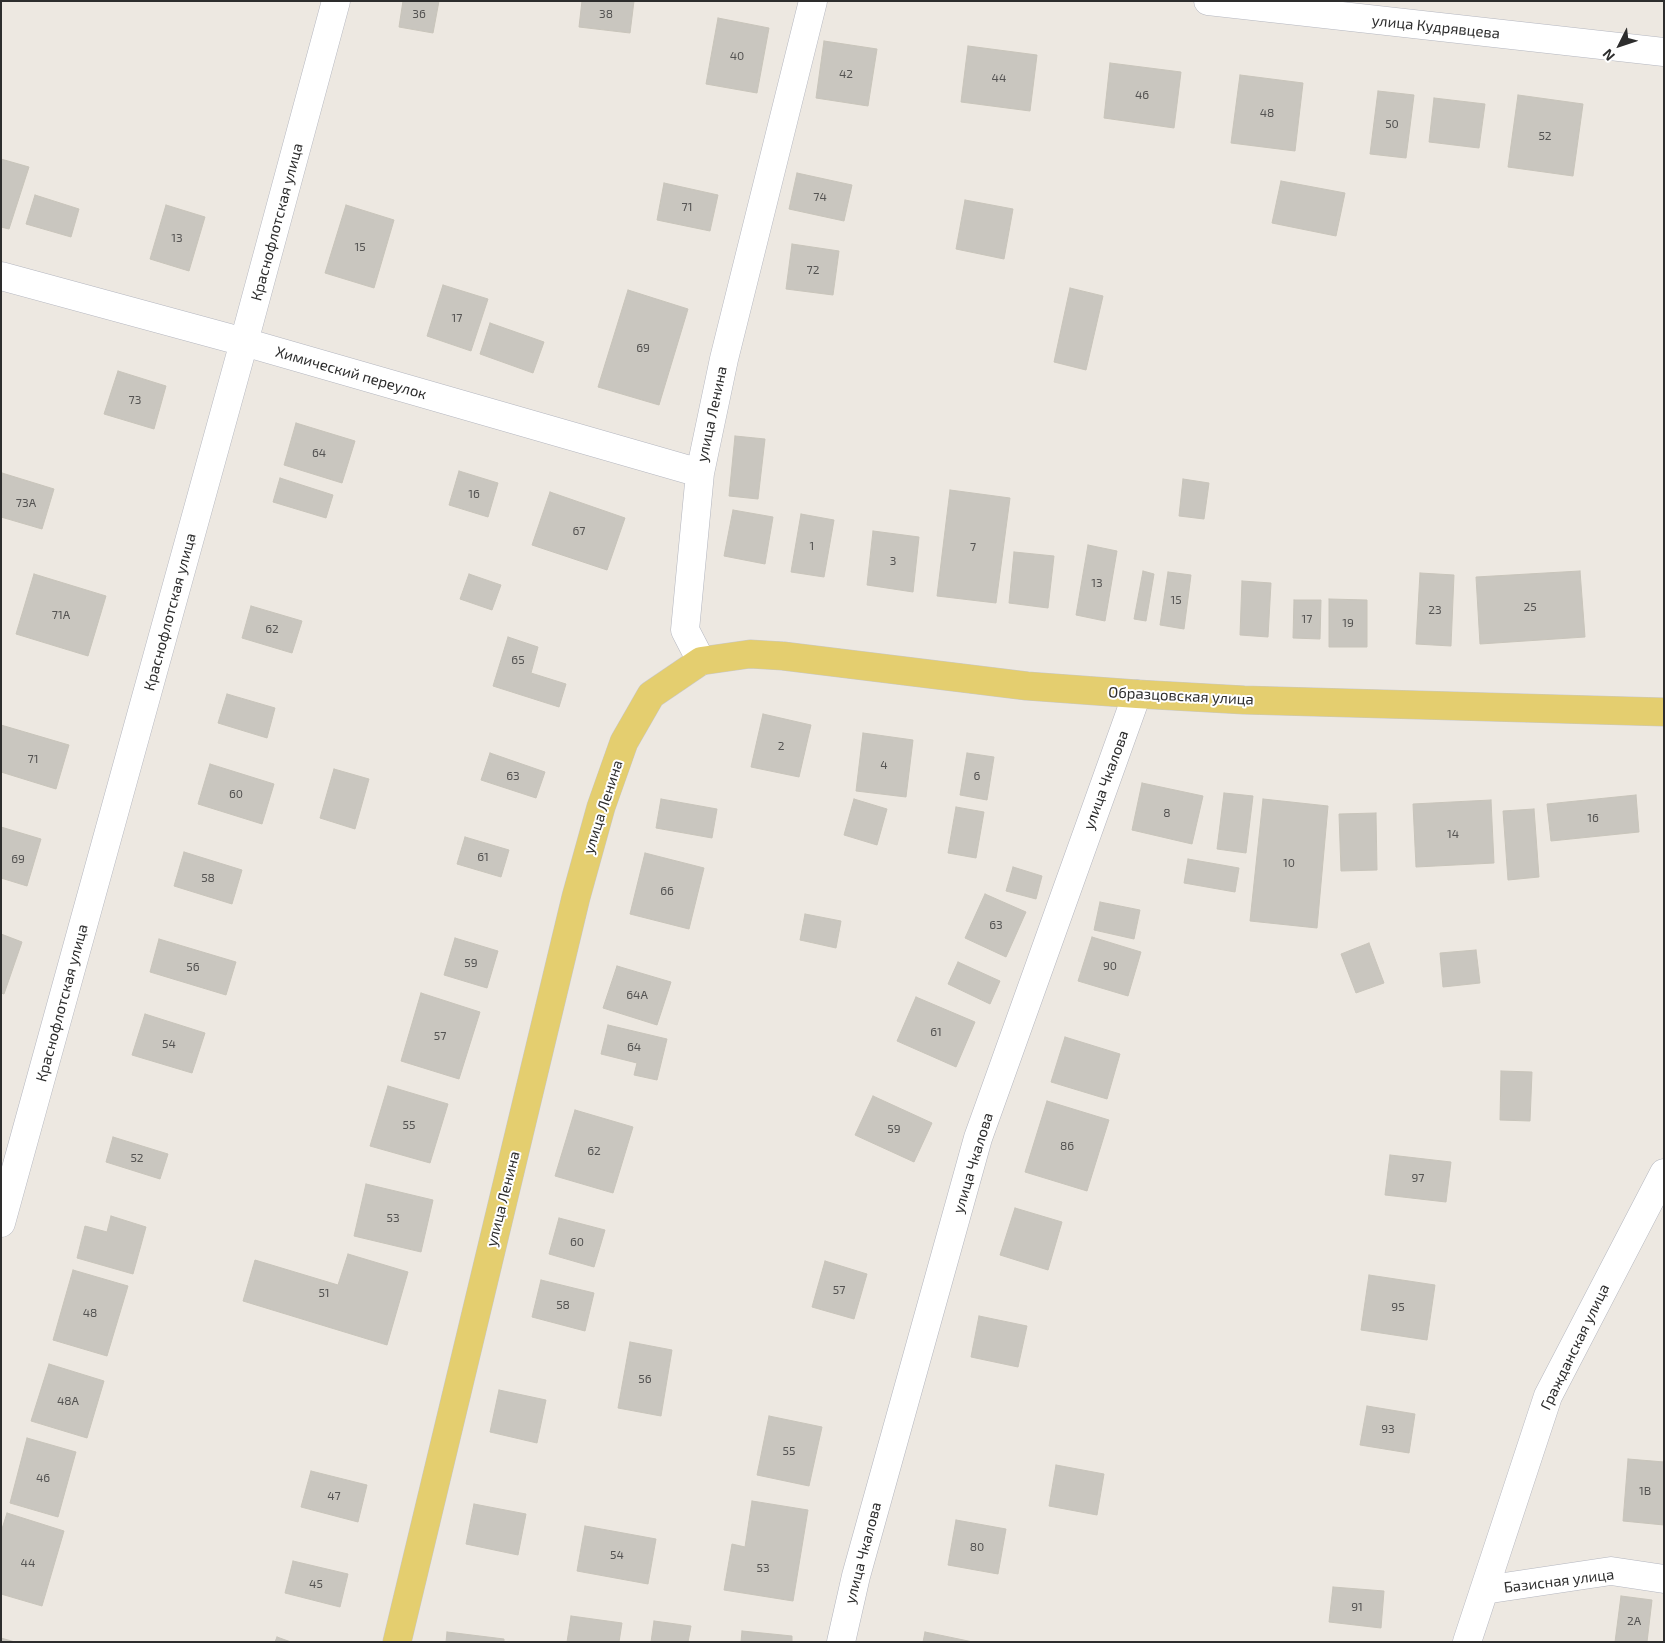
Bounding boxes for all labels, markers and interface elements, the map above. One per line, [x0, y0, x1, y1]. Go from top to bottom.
house number: 36 [412, 7, 426, 21]
house number: 38 [599, 7, 613, 21]
street label: улица Кудрявцева [1371, 11, 1501, 43]
north arrow [1595, 20, 1645, 70]
text: N [1599, 46, 1618, 65]
house number: 40 [730, 49, 744, 63]
house number: 42 [839, 67, 853, 81]
house number: 44 [992, 71, 1006, 85]
house number: 46 [1135, 88, 1149, 102]
house number: 48 [1260, 106, 1274, 120]
house number: 50 [1385, 117, 1399, 131]
house number: 52 [1538, 129, 1552, 143]
street label: Краснофлотская улица [247, 141, 307, 303]
house number: 74 [813, 190, 827, 204]
house number: 71 [682, 200, 692, 214]
house number: 13 [171, 231, 183, 245]
house number: 15 [354, 240, 366, 254]
house number: 72 [807, 263, 819, 277]
house number: 17 [452, 311, 462, 325]
house number: 69 [636, 341, 650, 355]
street label: Химический переулок [273, 343, 429, 403]
street label: улица Ленина [693, 364, 731, 464]
house number: 73 [129, 393, 141, 407]
house number: 64 [312, 446, 326, 460]
house number: 16 [468, 487, 480, 501]
house number: 73А [16, 496, 36, 510]
house number: 67 [572, 524, 586, 538]
street label: Краснофлотская улица [140, 531, 200, 693]
house number: 1 [810, 539, 814, 553]
house number: 7 [970, 540, 976, 554]
house number: 3 [890, 554, 896, 568]
house number: 13 [1091, 576, 1103, 590]
house number: 15 [1170, 593, 1182, 607]
house number: 25 [1523, 600, 1537, 614]
house number: 23 [1428, 603, 1442, 617]
house number: 71А [52, 608, 70, 622]
house number: 17 [1302, 612, 1312, 626]
house number: 19 [1342, 616, 1354, 630]
house number: 62 [265, 622, 279, 636]
house number: 65 [511, 653, 525, 667]
street label: Образцовская улица [1108, 683, 1254, 709]
street label: улица Чкалова [1080, 728, 1132, 832]
house number: 2 [778, 739, 784, 753]
house number: 71 [28, 752, 38, 766]
street label: улица Ленина [579, 758, 627, 856]
house number: 4 [880, 758, 888, 772]
house number: 63 [506, 769, 520, 783]
house number: 6 [974, 769, 980, 783]
house number: 60 [229, 787, 243, 801]
house number: 8 [1163, 806, 1171, 820]
house number: 16 [1587, 811, 1599, 825]
house number: 14 [1447, 827, 1459, 841]
house number: 61 [477, 850, 489, 864]
house number: 69 [11, 852, 25, 866]
house number: 10 [1283, 856, 1295, 870]
house number: 58 [201, 871, 215, 885]
house number: 66 [660, 884, 674, 898]
house number: 63 [989, 918, 1003, 932]
street label: Краснофлотская улица [32, 922, 92, 1084]
house number: 59 [464, 956, 478, 970]
house number: 90 [1103, 959, 1117, 973]
house number: 56 [186, 960, 200, 974]
house number: 64А [626, 988, 648, 1002]
house number: 61 [930, 1025, 942, 1039]
house number: 57 [434, 1029, 446, 1043]
house number: 54 [162, 1037, 176, 1051]
house number: 64 [627, 1040, 641, 1054]
street label: улица Чкалова [949, 1110, 997, 1216]
house number: 55 [403, 1118, 415, 1132]
house number: 59 [887, 1122, 901, 1136]
house number: 86 [1060, 1139, 1074, 1153]
house number: 62 [587, 1144, 601, 1158]
street label: улица Ленина [482, 1149, 524, 1249]
house number: 52 [130, 1151, 144, 1165]
house number: 97 [1411, 1171, 1425, 1185]
house number: 53 [386, 1211, 400, 1225]
house number: 60 [570, 1235, 584, 1249]
street label: Гражданская улица [1537, 1281, 1613, 1413]
house number: 57 [833, 1283, 845, 1297]
house number: 51 [318, 1286, 330, 1300]
house number: 58 [556, 1298, 570, 1312]
house number: 95 [1391, 1300, 1405, 1314]
house number: 48 [83, 1306, 97, 1320]
house number: 56 [638, 1372, 652, 1386]
house number: 48А [57, 1394, 79, 1408]
house number: 93 [1381, 1422, 1395, 1436]
house number: 55 [783, 1444, 795, 1458]
house number: 46 [36, 1471, 50, 1485]
house number: 1В [1639, 1484, 1651, 1498]
house number: 47 [327, 1489, 341, 1503]
street label: улица Чкалова [841, 1500, 885, 1606]
house number: 80 [970, 1540, 984, 1554]
house number: 54 [610, 1548, 624, 1562]
house number: 44 [21, 1556, 35, 1570]
house number: 53 [756, 1561, 770, 1575]
street label: Базисная улица [1503, 1565, 1615, 1597]
house number: 45 [309, 1577, 323, 1591]
house number: 91 [1351, 1600, 1363, 1614]
house number: 2А [1627, 1614, 1641, 1628]

